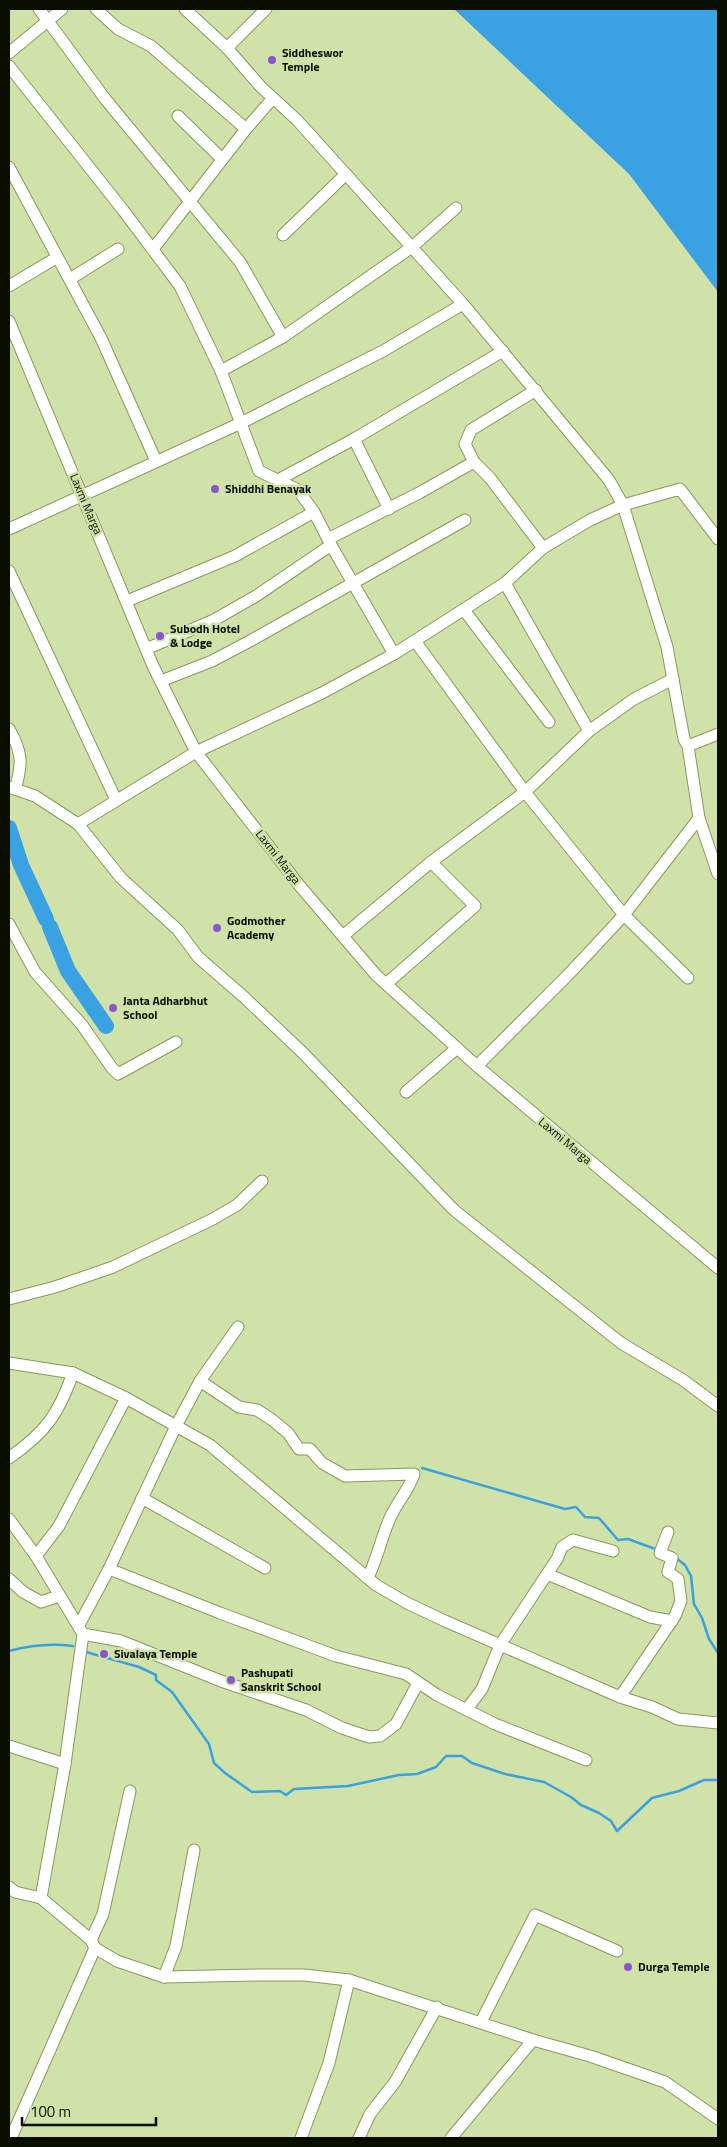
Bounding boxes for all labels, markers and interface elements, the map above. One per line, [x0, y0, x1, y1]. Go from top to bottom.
place label: Siddheswor Temple [282, 43, 344, 76]
marker: Siddheswor Temple [266, 54, 278, 66]
street label: Laxmi Marga [65, 470, 108, 537]
place label: Shiddhi Benayak [225, 479, 312, 498]
marker: Shiddhi Benayak [209, 483, 221, 495]
place label: Subodh Hotel & Lodge [170, 619, 240, 652]
marker: Subodh Hotel & Lodge [154, 630, 166, 642]
street label: Laxmi Marga [251, 825, 306, 888]
place label: Godmother Academy [227, 911, 286, 944]
marker: Godmother Academy [211, 922, 223, 934]
place label: Janta Adharbhut School [123, 991, 208, 1024]
marker: Janta Adharbhut School [107, 1002, 119, 1014]
street label: Laxmi Marga [534, 1113, 596, 1169]
place label: Sivalaya Temple [114, 1644, 197, 1663]
marker: Sivalaya Temple [98, 1648, 110, 1660]
place label: Pashupati Sanskrit School [241, 1663, 321, 1696]
marker: Pashupati Sanskrit School [225, 1674, 237, 1686]
place label: Durga Temple [638, 1957, 710, 1976]
marker: Durga Temple [622, 1961, 634, 1973]
scale bar [22, 2094, 156, 2126]
text: 100 m [30, 2100, 71, 2123]

